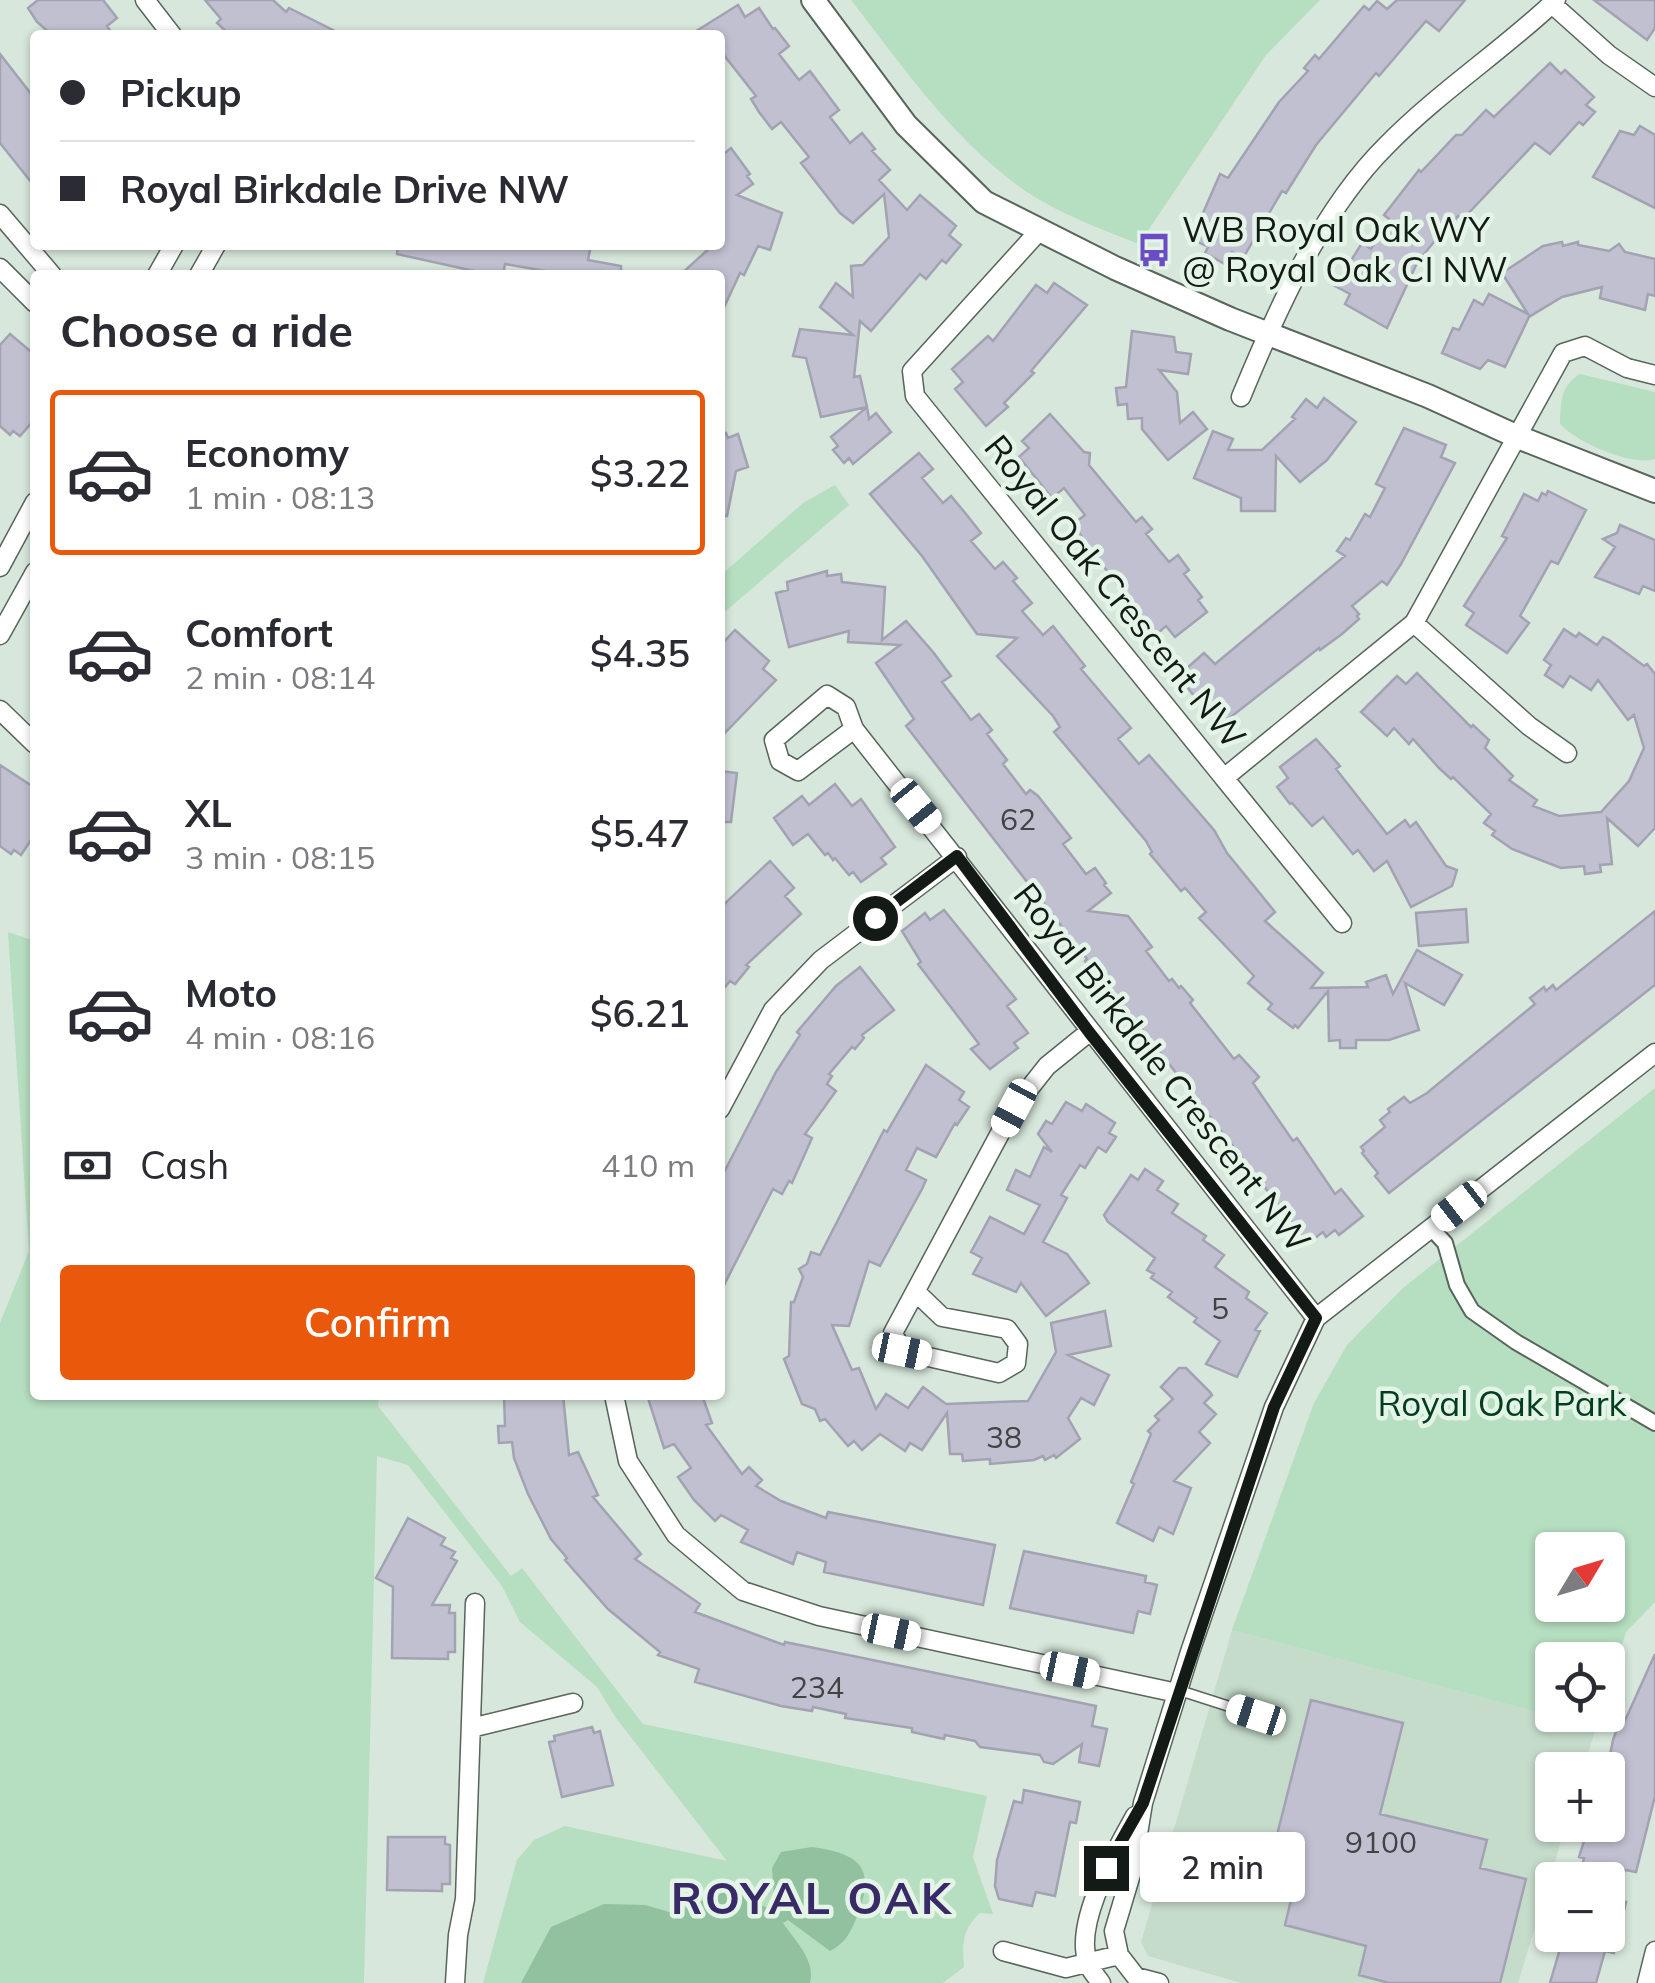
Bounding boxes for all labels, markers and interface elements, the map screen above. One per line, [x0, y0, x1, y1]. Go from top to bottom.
text: Pickup [120, 69, 242, 117]
text: Royal Birkdale Drive NW [120, 165, 569, 213]
place label: WB Royal Oak WY @ Royal Oak CI NW [1182, 207, 1508, 291]
bus stop icon: WB Royal Oak WY @ Royal Oak CI NW [1135, 231, 1173, 269]
text: Choose a ride [60, 302, 353, 358]
street label: Royal Oak Crescent NW [976, 426, 1256, 757]
icon: car [65, 428, 155, 518]
text: Economy [185, 429, 349, 477]
text: $3.22 [590, 449, 690, 497]
text: 1 min · 08:13 [185, 477, 375, 517]
icon: car [65, 608, 155, 698]
text: Comfort [185, 609, 333, 657]
text: $4.35 [590, 629, 690, 677]
text: 2 min · 08:14 [185, 657, 375, 697]
car [885, 773, 947, 839]
icon: car [65, 788, 155, 878]
text: XL [185, 789, 232, 837]
house number: 62 [1000, 800, 1036, 838]
text: $5.47 [590, 809, 690, 857]
text: 3 min · 08:15 [185, 837, 375, 877]
street label: Royal Birkdale Crescent NW [1005, 874, 1321, 1261]
route start [853, 896, 898, 941]
icon: car [65, 968, 155, 1058]
text: Moto [185, 969, 277, 1017]
text: $6.21 [590, 989, 690, 1037]
text: 4 min · 08:16 [185, 1017, 375, 1057]
car [987, 1074, 1041, 1142]
icon: cash [60, 1138, 115, 1193]
text: Cash [140, 1141, 229, 1189]
text: 410 m [601, 1145, 695, 1185]
car [1426, 1176, 1492, 1236]
button: Confirm [60, 1265, 695, 1380]
house number: 5 [1211, 1289, 1229, 1327]
car [870, 1330, 934, 1372]
park label: Royal Oak Park [1377, 1381, 1628, 1425]
house number: 38 [986, 1418, 1022, 1456]
north arrow [1535, 1532, 1625, 1622]
map controls [1535, 1532, 1625, 1952]
car [859, 1611, 923, 1653]
button: locate [1535, 1642, 1625, 1732]
car [1038, 1649, 1102, 1691]
house number: 234 [790, 1668, 844, 1706]
car [1223, 1691, 1289, 1739]
button: + [1535, 1752, 1625, 1842]
house number: 9100 [1345, 1823, 1417, 1861]
callout: 2 min [1141, 1833, 1306, 1903]
route end [1084, 1846, 1129, 1891]
text: 2 min [1181, 1847, 1264, 1887]
button: − [1535, 1862, 1625, 1952]
district label: ROYAL OAK [671, 1869, 953, 1925]

